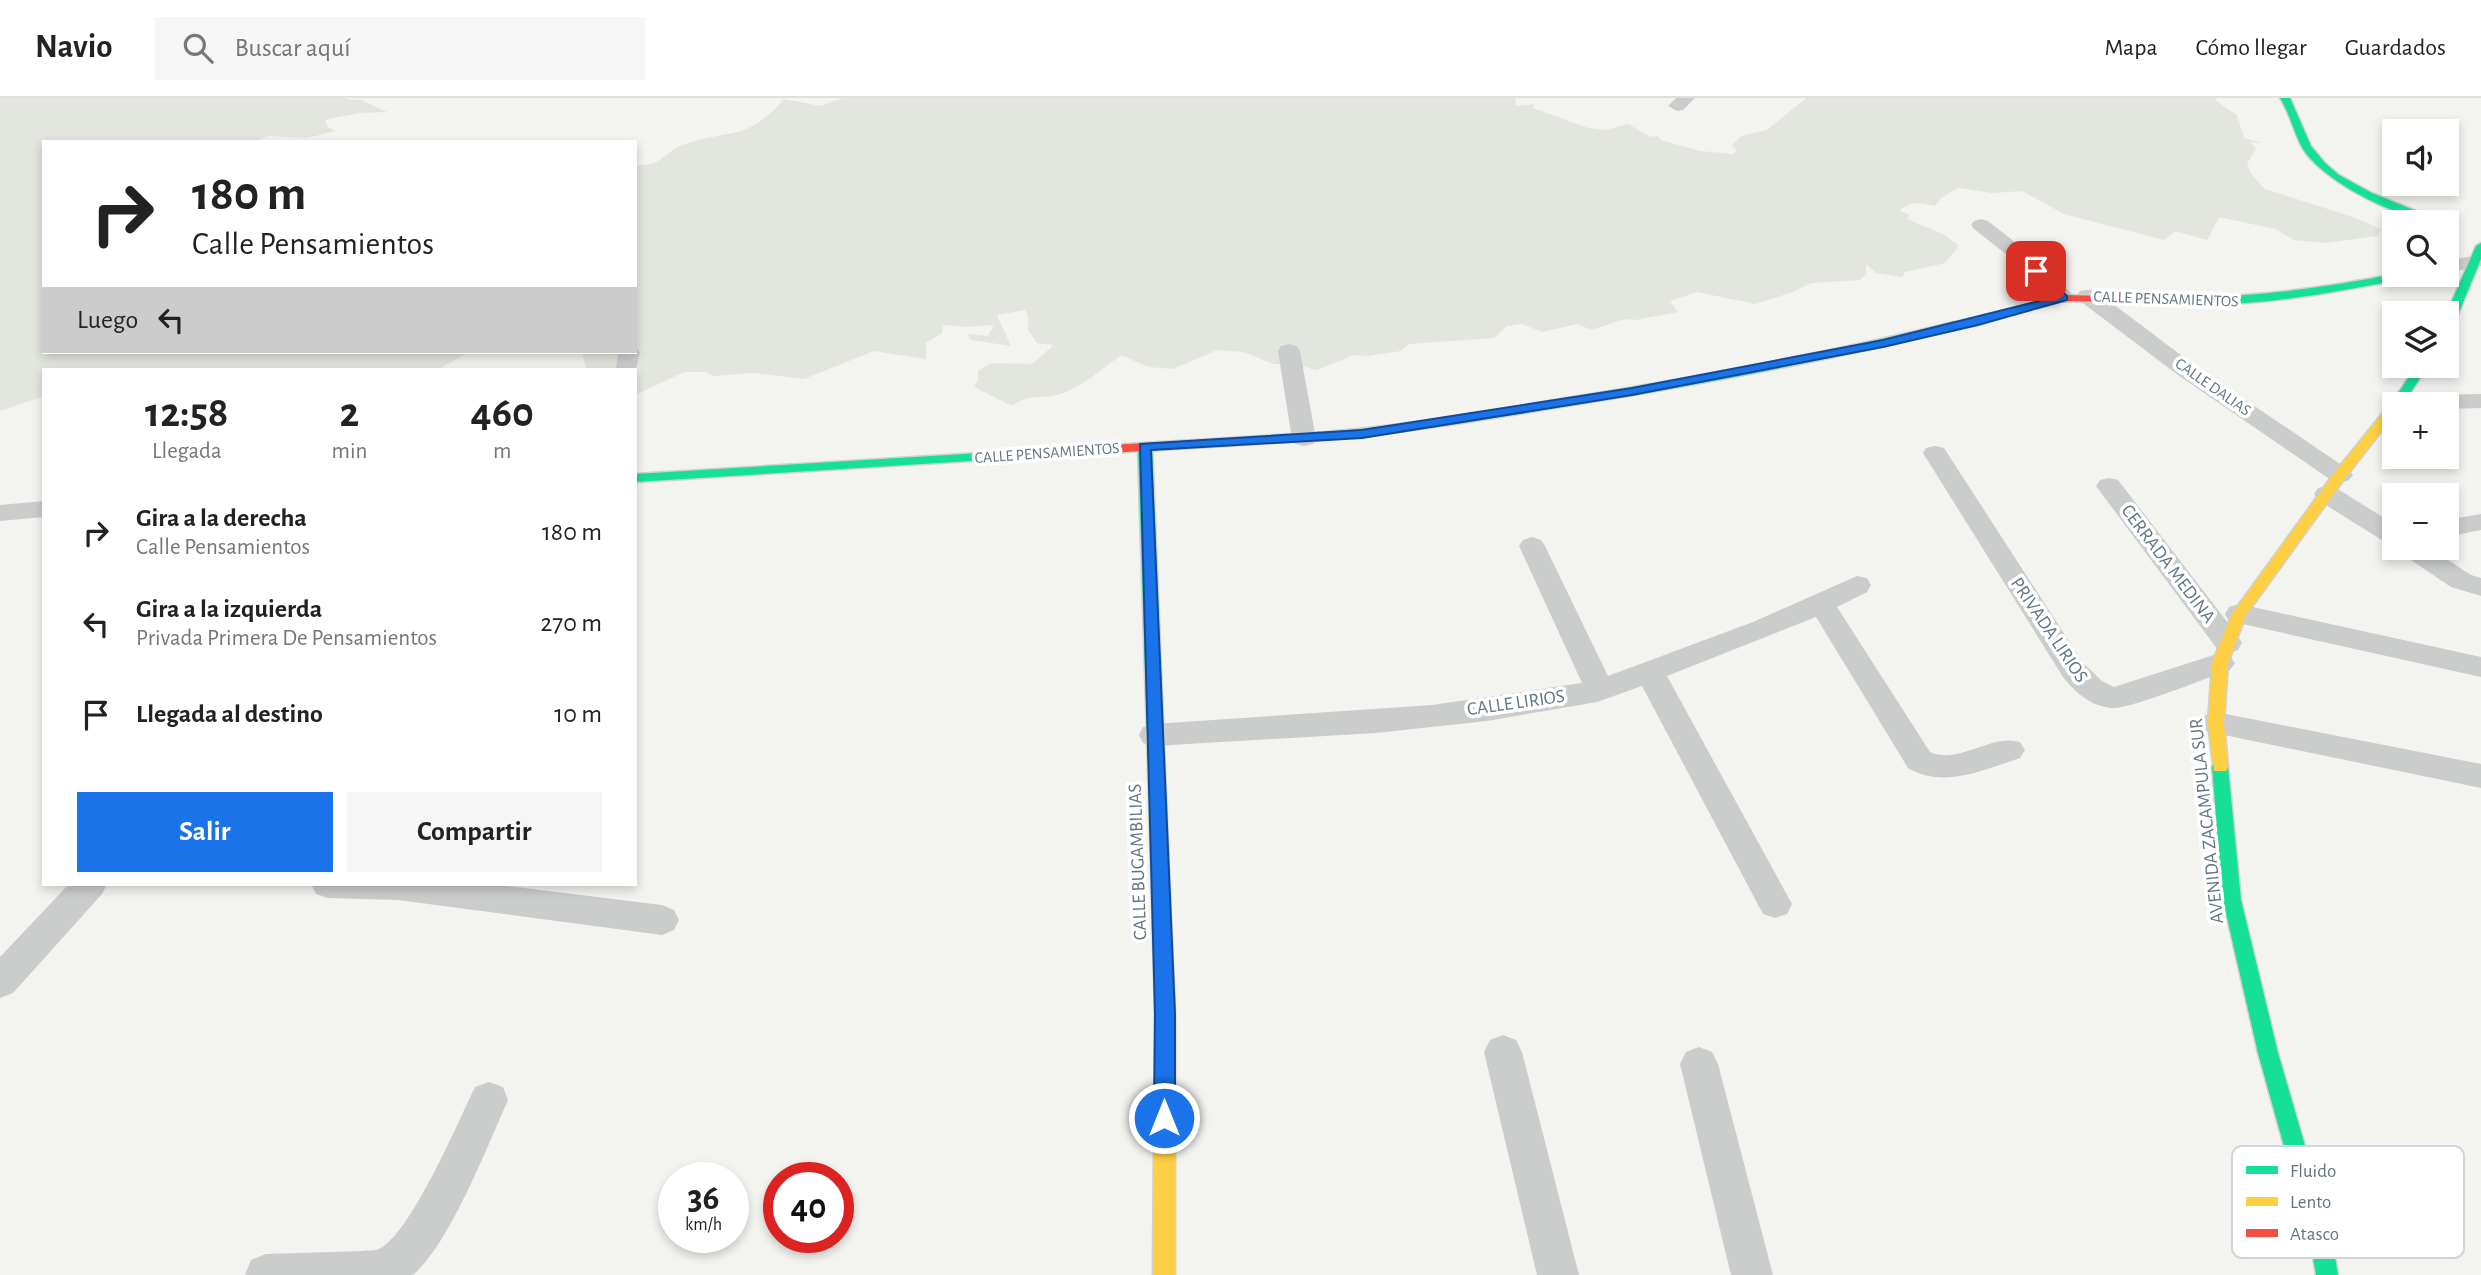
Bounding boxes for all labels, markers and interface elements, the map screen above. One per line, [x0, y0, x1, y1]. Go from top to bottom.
search box [155, 17, 645, 80]
icon: search [179, 29, 217, 67]
text: Navio [35, 31, 113, 64]
text: Buscar aquí [235, 35, 351, 61]
text: Mapa [2104, 36, 2158, 60]
text: Cómo llegar [2196, 36, 2307, 60]
text: Guardados [2345, 36, 2446, 60]
map controls [2382, 119, 2459, 560]
button: sound [2382, 119, 2459, 196]
icon: right [77, 168, 168, 259]
text: 180 m [192, 170, 306, 219]
button: search [2382, 210, 2459, 287]
text: Calle Pensamientos [192, 228, 434, 260]
pin [2006, 241, 2066, 301]
icon: arrive [2017, 252, 2055, 290]
street label: CALLE PENSAMIENTOS [2093, 288, 2239, 310]
icon: left [152, 301, 190, 339]
button: layers [2382, 301, 2459, 378]
text: Luego [77, 307, 138, 333]
street label: CALLE DALIAS [2172, 355, 2254, 419]
text: 12:58 [145, 392, 228, 434]
text: 2 [340, 392, 359, 434]
text: 460 [471, 392, 534, 434]
button: + [2382, 392, 2459, 469]
text: Llegada [152, 440, 222, 463]
text: min [332, 440, 367, 463]
text: m [493, 440, 511, 463]
street label: CALLE PENSAMIENTOS [974, 440, 1120, 466]
button: − [2382, 483, 2459, 560]
street label: CERRADA MEDINA [2117, 501, 2219, 627]
text: Gira a la derecha [136, 505, 307, 531]
icon: right [77, 514, 115, 552]
text: 180 m [542, 519, 602, 545]
text: Calle Pensamientos [136, 536, 310, 559]
street label: PRIVADA LIRIOS [2007, 574, 2091, 686]
text: Gira a la izquierda [136, 596, 322, 622]
icon: left [77, 605, 115, 643]
text: 270 m [541, 610, 602, 636]
text: Privada Primera De Pensamientos [136, 627, 437, 650]
street label: CALLE LIRIOS [1466, 687, 1566, 719]
icon: arrive [77, 696, 115, 734]
text: Llegada al destino [136, 701, 323, 727]
text: 10 m [554, 701, 602, 727]
street label: AVENIDA ZACAMPULA SUR [2187, 717, 2227, 925]
street label: CALLE BUGAMBILIAS [1126, 783, 1150, 941]
button: Salir [77, 792, 333, 872]
button: Compartir [347, 792, 602, 872]
position arrow [1127, 1081, 1201, 1155]
legend [2232, 1146, 2464, 1258]
speed limit sign: 40 [763, 1162, 854, 1253]
text: Fluido [2290, 1162, 2336, 1181]
text: 36 [687, 1181, 719, 1216]
text: Lento [2290, 1193, 2331, 1212]
text: km/h [685, 1216, 722, 1234]
text: Atasco [2290, 1225, 2339, 1244]

